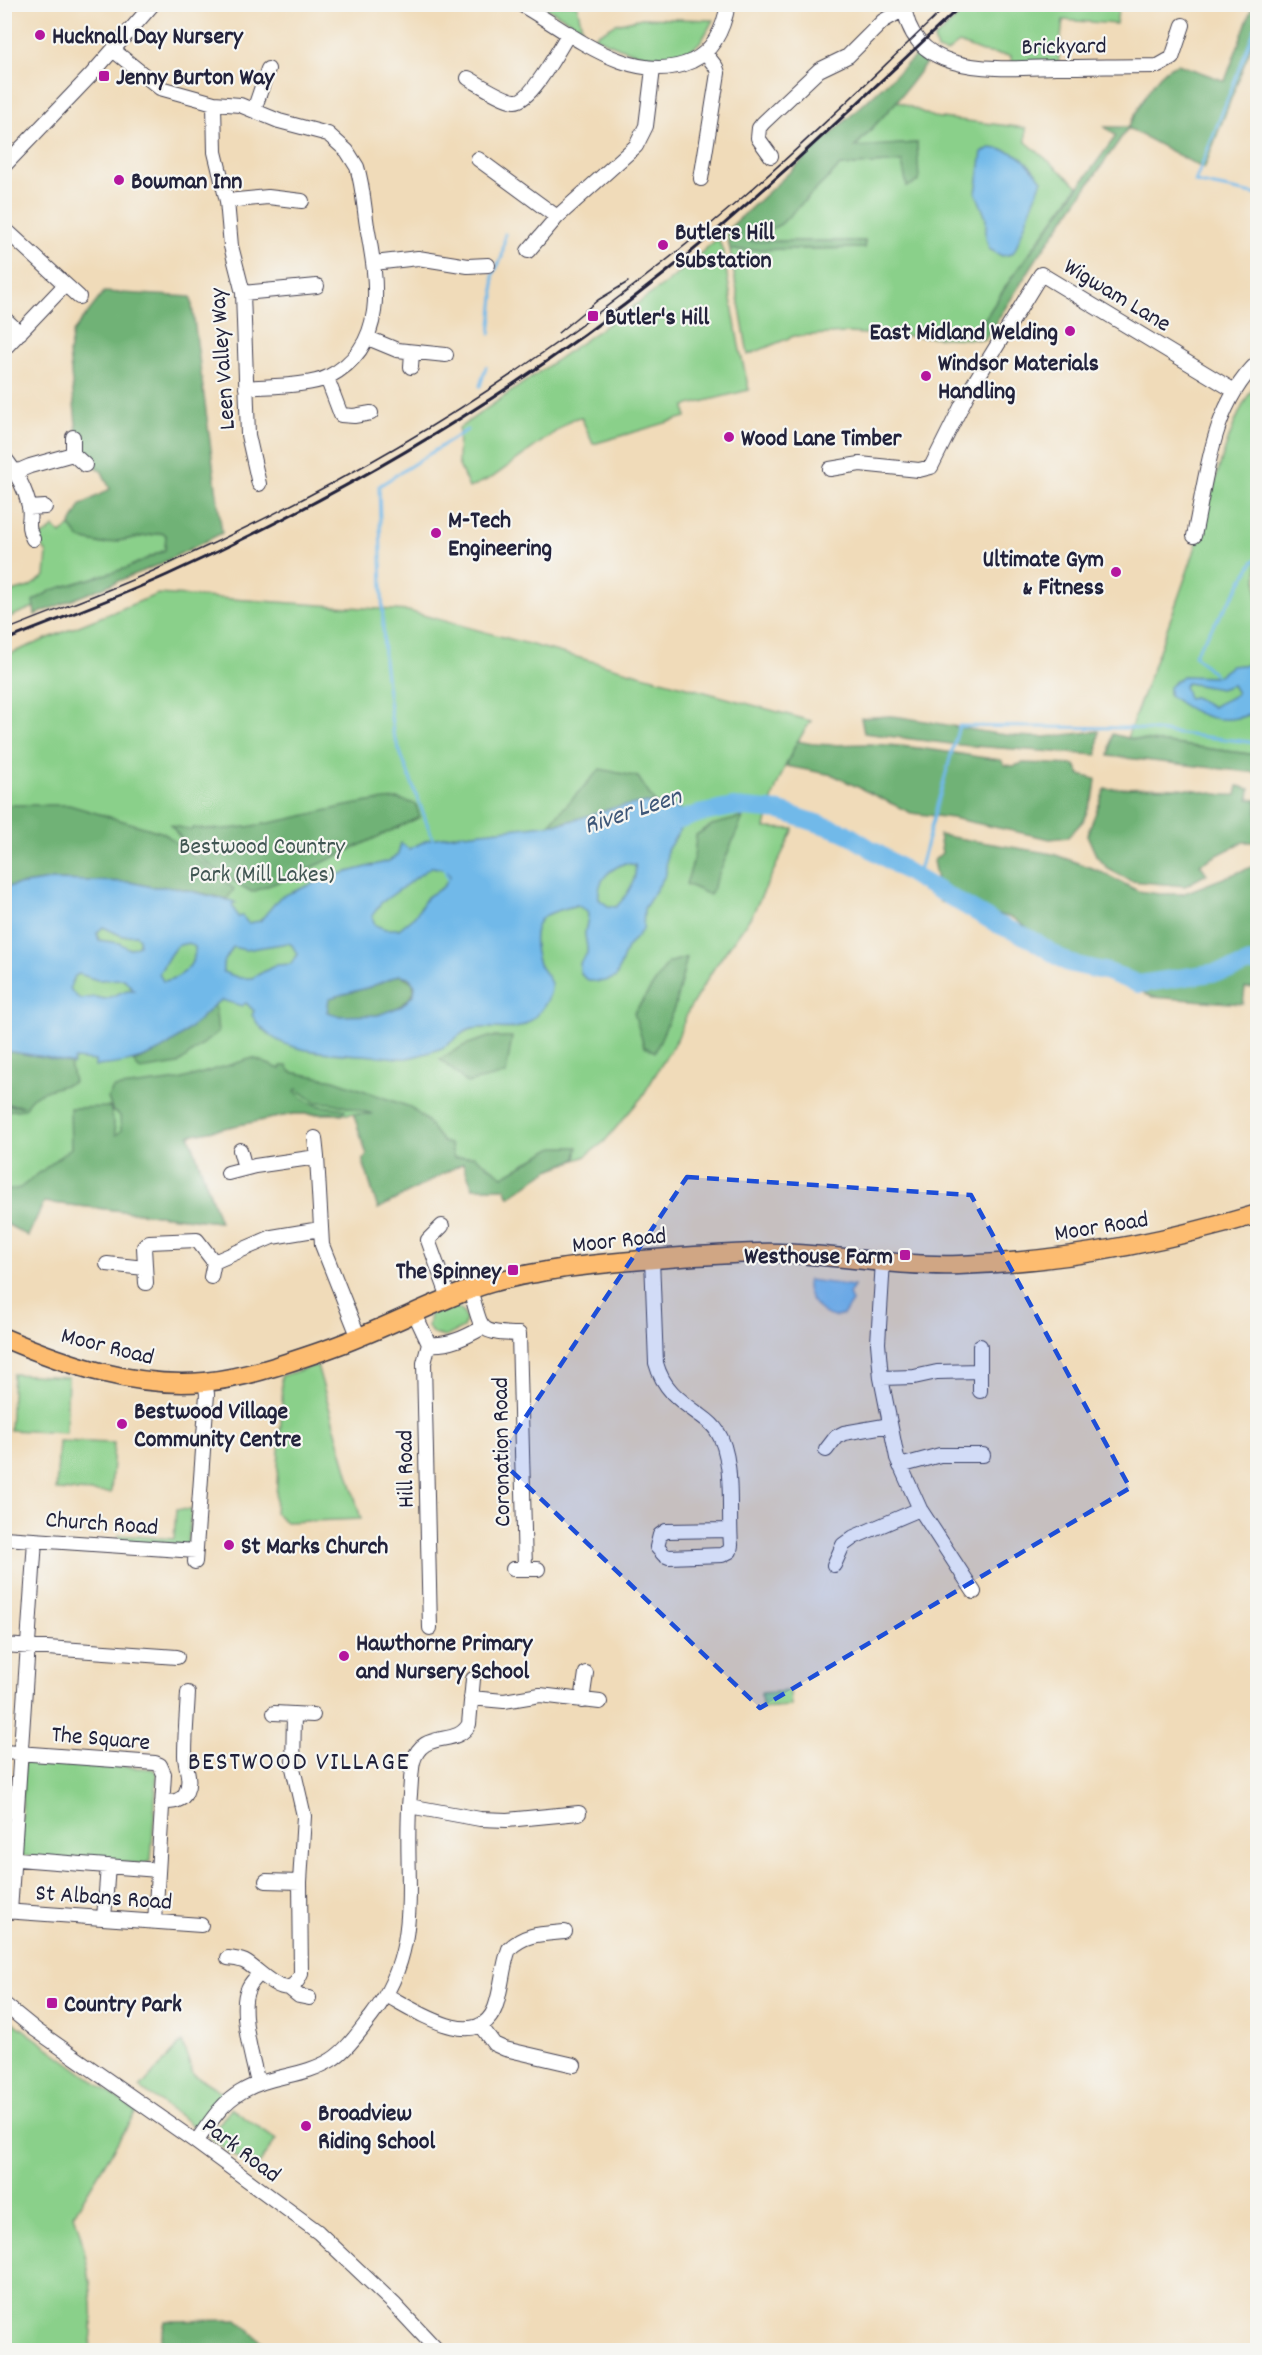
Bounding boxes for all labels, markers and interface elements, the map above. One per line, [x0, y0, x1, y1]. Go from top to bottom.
place label: Hucknall Day Nursery [52, 21, 244, 55]
marker: Hucknall Day Nursery [33, 28, 47, 42]
street label: Brickyard [1021, 30, 1107, 66]
place label: Jenny Burton Way [116, 62, 275, 96]
marker: Jenny Burton Way [97, 69, 111, 83]
place label: Bowman Inn [131, 166, 242, 200]
marker: Bowman Inn [112, 173, 126, 187]
place label: Butlers Hill Substation [675, 217, 775, 279]
marker: Butlers Hill Substation [656, 238, 670, 252]
street label: Wigwam Lane [1056, 251, 1177, 342]
street label: Leen Valley Way [202, 285, 246, 431]
place label: Butler's Hill [605, 302, 709, 336]
marker: Butler's Hill [586, 309, 600, 323]
place label: East Midland Welding [870, 317, 1058, 351]
marker: East Midland Welding [1063, 324, 1077, 338]
place label: Windsor Materials Handling [938, 348, 1099, 410]
marker: Windsor Materials Handling [919, 369, 933, 383]
place label: Wood Lane Timber [741, 423, 903, 457]
marker: Wood Lane Timber [722, 430, 736, 444]
place label: M-Tech Engineering [448, 505, 552, 567]
marker: M-Tech Engineering [429, 526, 443, 540]
place label: Ultimate Gym & Fitness [982, 544, 1104, 606]
marker: Ultimate Gym & Fitness [1109, 565, 1123, 579]
water label: River Leen [579, 779, 688, 846]
park label: Bestwood Country Park (Mill Lakes) [179, 831, 346, 893]
street label: Moor Road [1052, 1204, 1151, 1252]
street label: Moor Road [570, 1220, 668, 1264]
place label: Westhouse Farm [744, 1241, 893, 1275]
marker: Westhouse Farm [898, 1248, 912, 1262]
place label: The Spinney [396, 1256, 502, 1290]
marker: The Spinney [506, 1263, 520, 1277]
street label: Moor Road [57, 1320, 157, 1376]
street label: Coronation Road [485, 1377, 521, 1527]
place label: Bestwood Village Community Centre [134, 1396, 302, 1458]
marker: Bestwood Village Community Centre [115, 1417, 129, 1431]
street label: Hill Road [389, 1429, 425, 1508]
street label: Church Road [44, 1504, 159, 1546]
place label: St Marks Church [241, 1531, 388, 1565]
marker: St Marks Church [222, 1538, 236, 1552]
place label: Hawthorne Primary and Nursery School [356, 1628, 533, 1690]
marker: Hawthorne Primary and Nursery School [337, 1649, 351, 1663]
street label: The Square [50, 1719, 152, 1761]
district label: BESTWOOD VILLAGE [188, 1744, 410, 1783]
street label: St Albans Road [34, 1877, 173, 1921]
place label: Country Park [64, 1989, 182, 2023]
marker: Country Park [45, 1996, 59, 2010]
place label: Broadview Riding School [318, 2098, 435, 2160]
street label: Park Road [194, 2110, 287, 2192]
marker: Broadview Riding School [299, 2119, 313, 2133]

